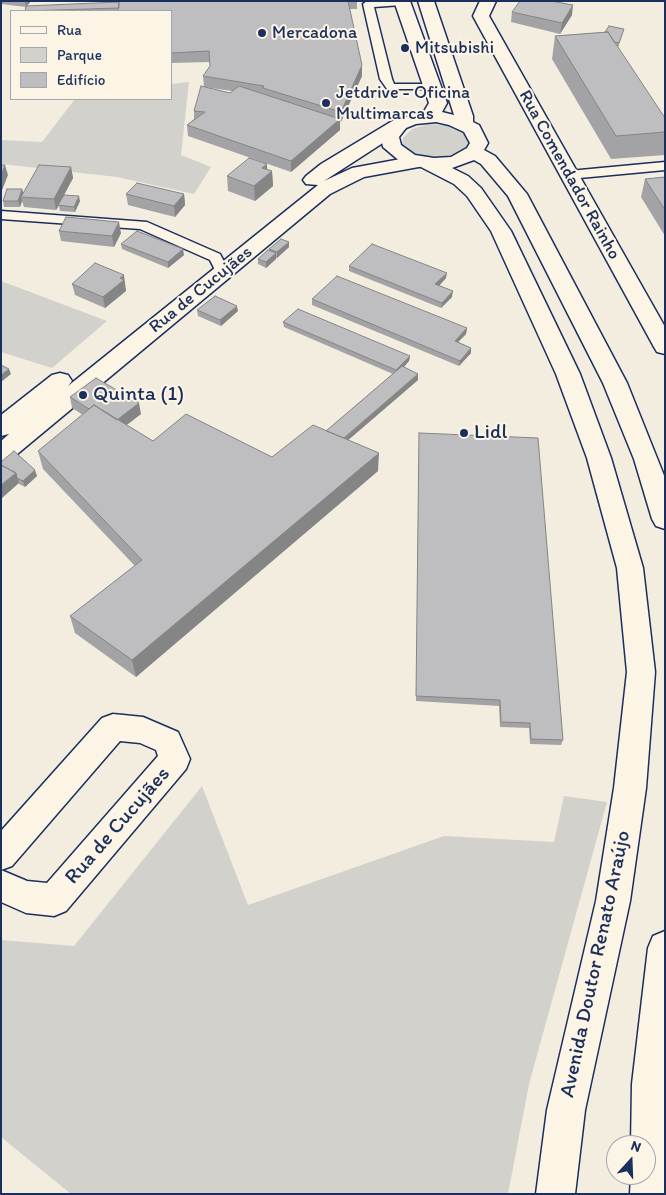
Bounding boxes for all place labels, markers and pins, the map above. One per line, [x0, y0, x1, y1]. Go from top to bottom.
place label: Mercadona [272, 22, 357, 44]
marker: Mercadona [256, 27, 268, 39]
place label: Mitsubishi [415, 37, 494, 59]
marker: Mitsubishi [399, 42, 411, 54]
place label: Jetdrive - Oficina Multimarcas [336, 82, 470, 125]
marker: Jetdrive - Oficina Multimarcas [320, 97, 332, 109]
place label: Quinta (1) [93, 382, 184, 408]
marker: Quinta (1) [77, 389, 89, 401]
place label: Lidl [474, 420, 508, 446]
marker: Lidl [458, 427, 470, 439]

